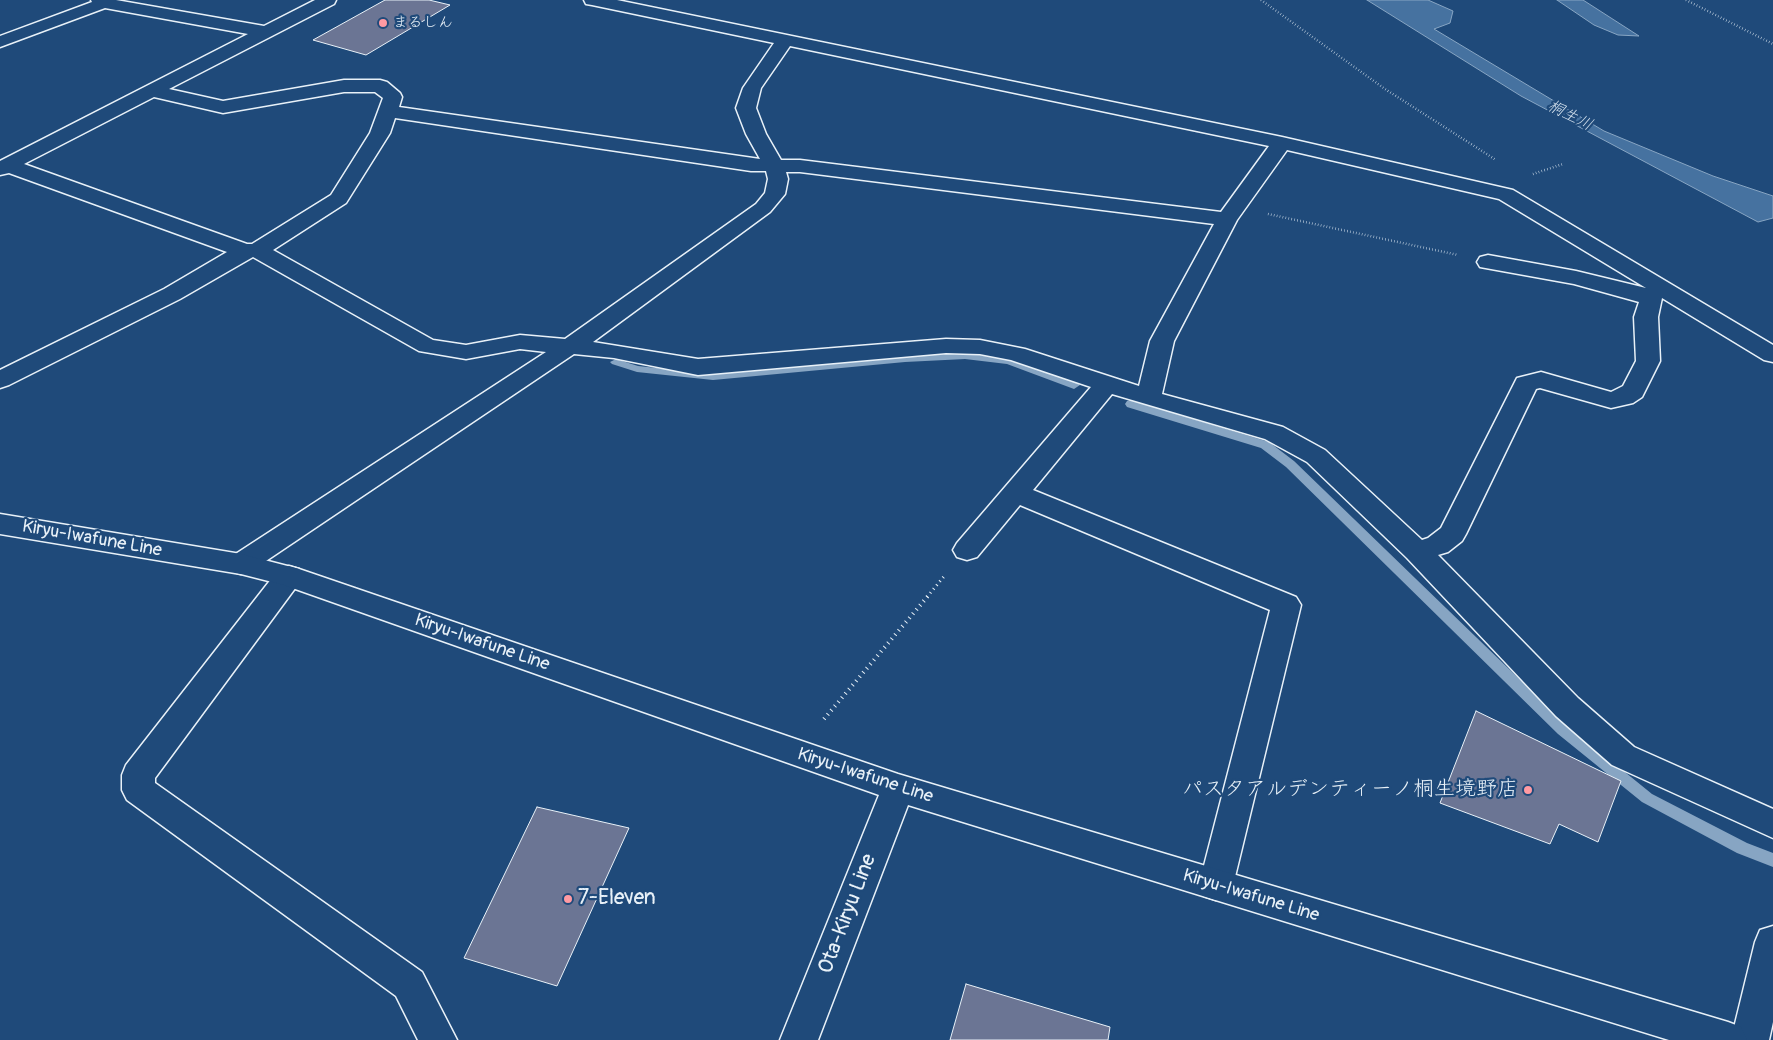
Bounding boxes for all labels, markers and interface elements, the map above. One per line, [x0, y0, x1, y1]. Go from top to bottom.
place label: まるしん [393, 14, 453, 32]
marker: まるしん [377, 17, 389, 29]
water label: 桐生川 [1544, 97, 1596, 135]
street label: Kiryu-Iwafune Line [21, 516, 163, 562]
street label: Kiryu-Iwafune Line [412, 610, 552, 676]
street label: Kiryu-Iwafune Line [794, 744, 936, 808]
place label: パスタアルデンティーノ桐生境野店 [1182, 777, 1518, 803]
marker: パスタアルデンティーノ桐生境野店 [1522, 784, 1534, 796]
street label: Ota-Kiryu Line [814, 851, 882, 977]
street label: Kiryu-Iwafune Line [1180, 865, 1322, 927]
place label: 7-Eleven [578, 886, 656, 912]
marker: 7-Eleven [562, 893, 574, 905]

